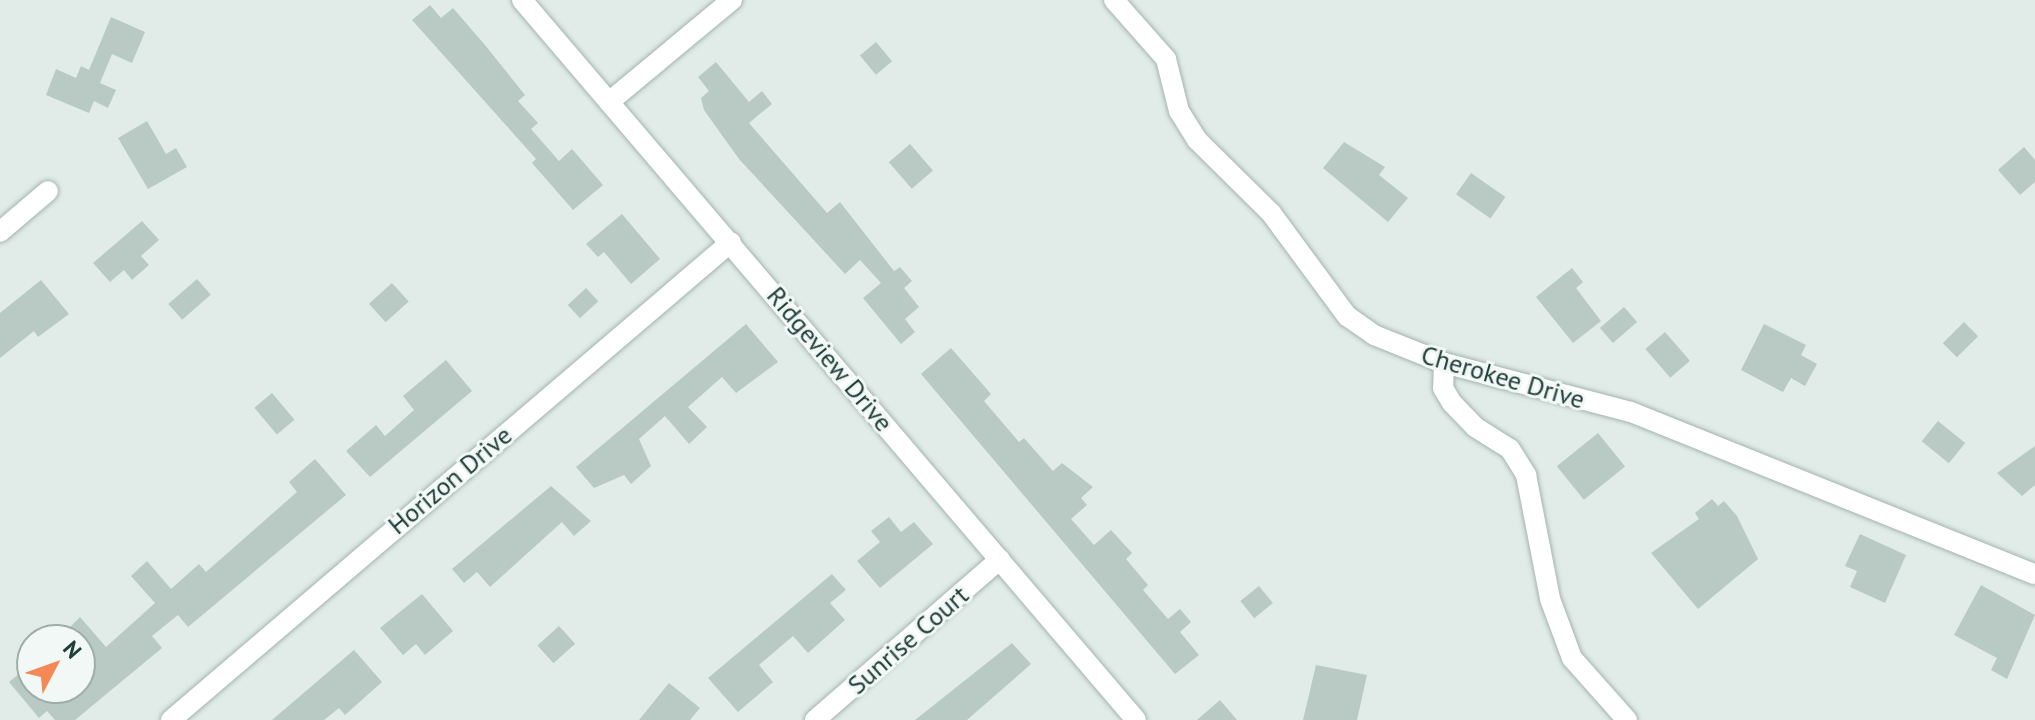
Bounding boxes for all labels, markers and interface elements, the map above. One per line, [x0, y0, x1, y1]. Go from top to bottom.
street label: Ridgeview Drive [760, 280, 900, 438]
street label: Cherokee Drive [1418, 339, 1588, 415]
street label: Horizon Drive [382, 419, 518, 541]
street label: Sunrise Court [841, 579, 975, 701]
north arrow [16, 624, 96, 704]
text: N [57, 635, 88, 664]

